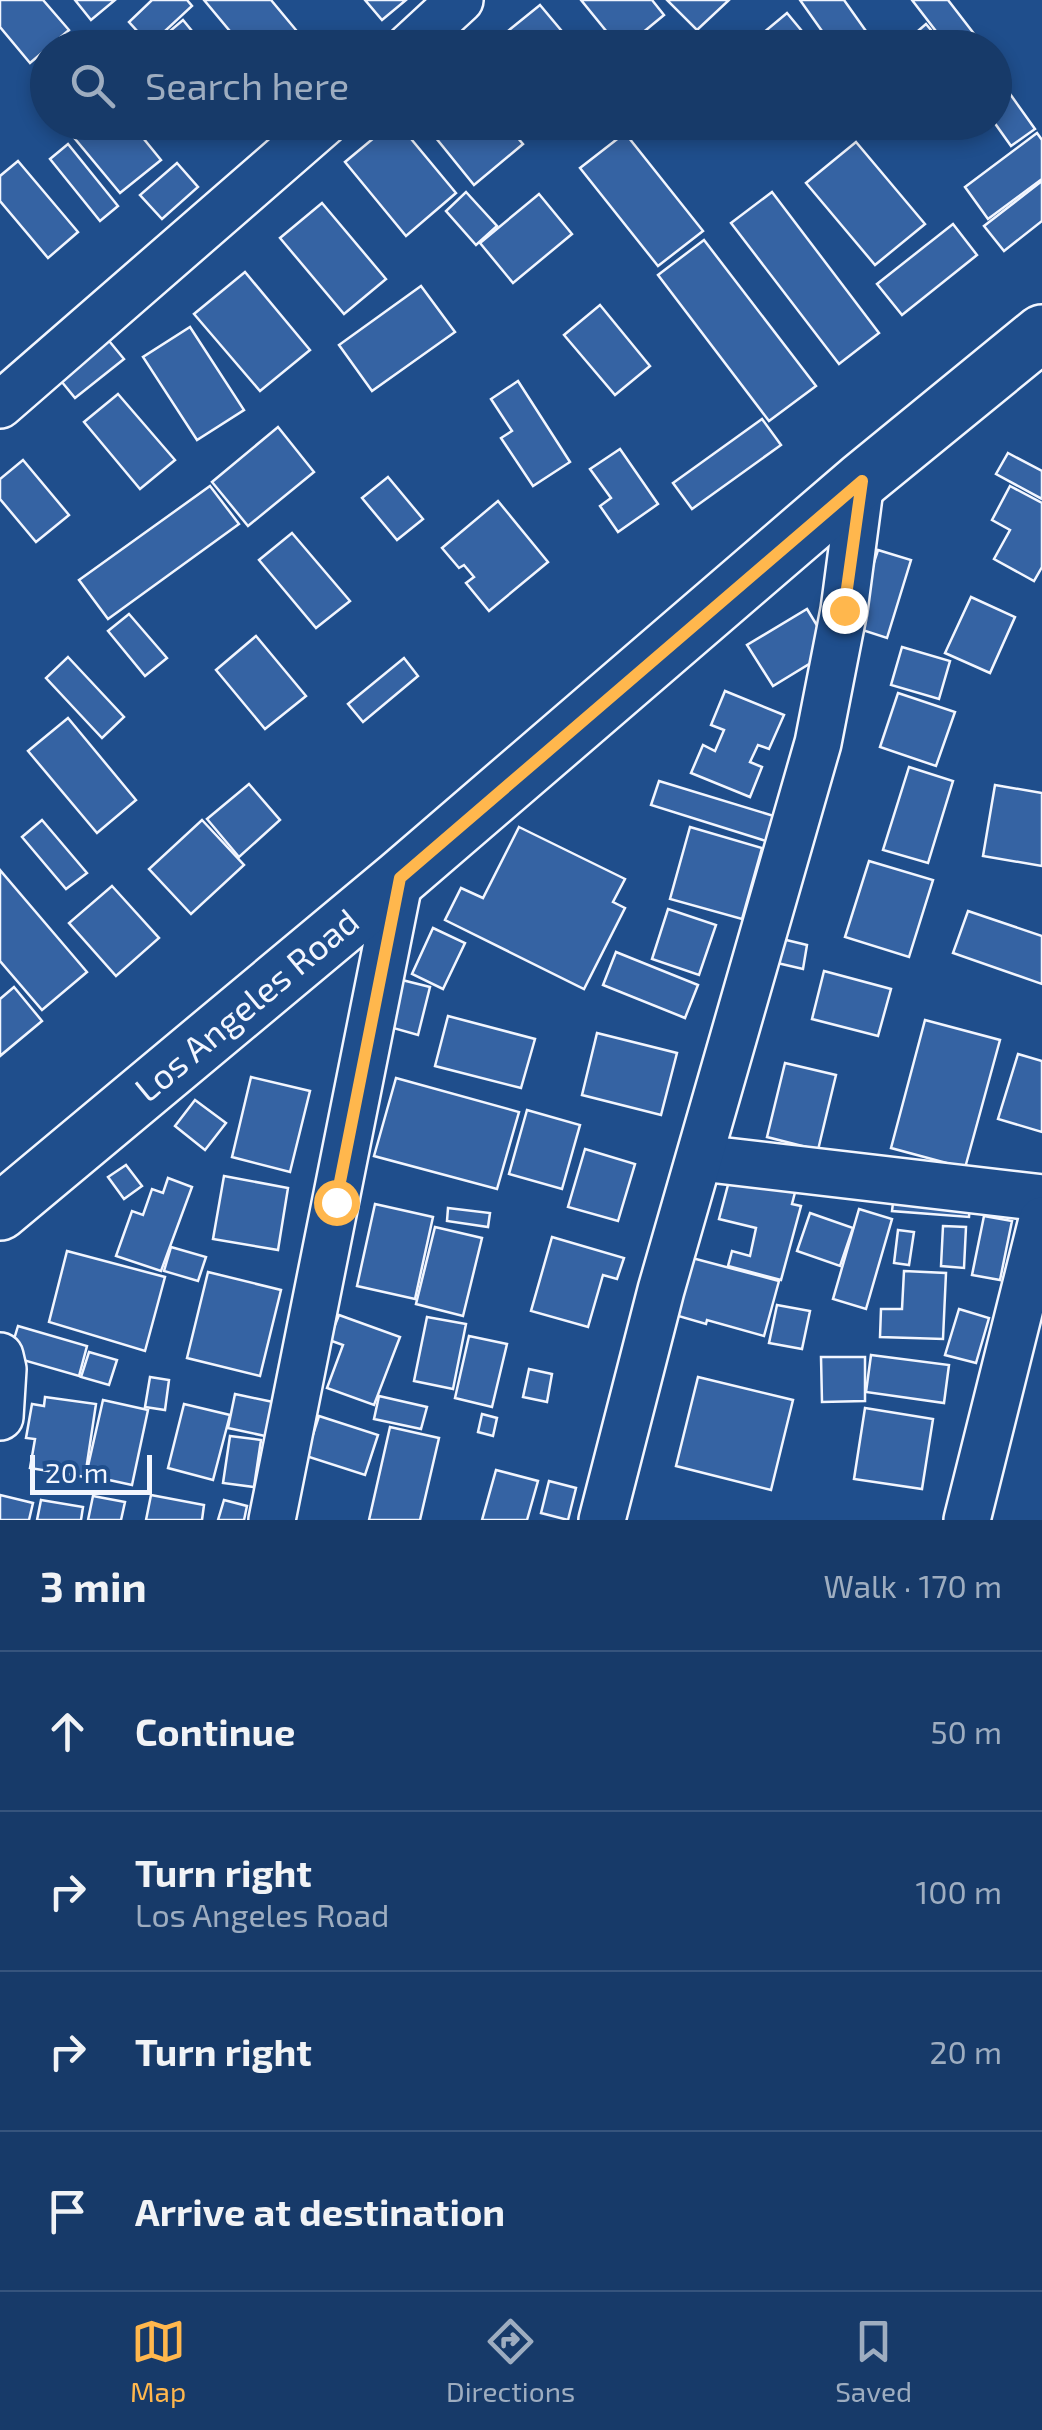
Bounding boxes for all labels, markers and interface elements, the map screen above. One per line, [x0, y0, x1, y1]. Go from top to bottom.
search box [30, 30, 1012, 140]
icon: search [65, 58, 120, 113]
text: Search here [145, 62, 349, 108]
route end [822, 588, 868, 634]
street label: Los Angeles Road [126, 899, 366, 1109]
route start [314, 1180, 360, 1226]
scale bar [30, 1450, 152, 1494]
text: 20 m [45, 1455, 108, 1489]
text: 3 min [40, 1560, 147, 1610]
text: Walk · 170 m [824, 1566, 1002, 1604]
icon: ahead [40, 1704, 95, 1759]
text: Continue [135, 1708, 295, 1754]
text: 50 m [930, 1712, 1002, 1750]
text: Turn right [135, 1849, 312, 1895]
icon: right [40, 1864, 95, 1919]
text: 100 m [916, 1872, 1002, 1910]
text: Los Angeles Road [135, 1895, 389, 1933]
icon: right [40, 2024, 95, 2079]
text: Turn right [135, 2028, 312, 2074]
text: 20 m [930, 2032, 1002, 2070]
icon: arrive [40, 2184, 95, 2239]
text: Arrive at destination [135, 2188, 505, 2234]
tab: Map [130, 2314, 186, 2408]
tab: Directions [446, 2314, 575, 2408]
tab: Saved [835, 2314, 912, 2408]

